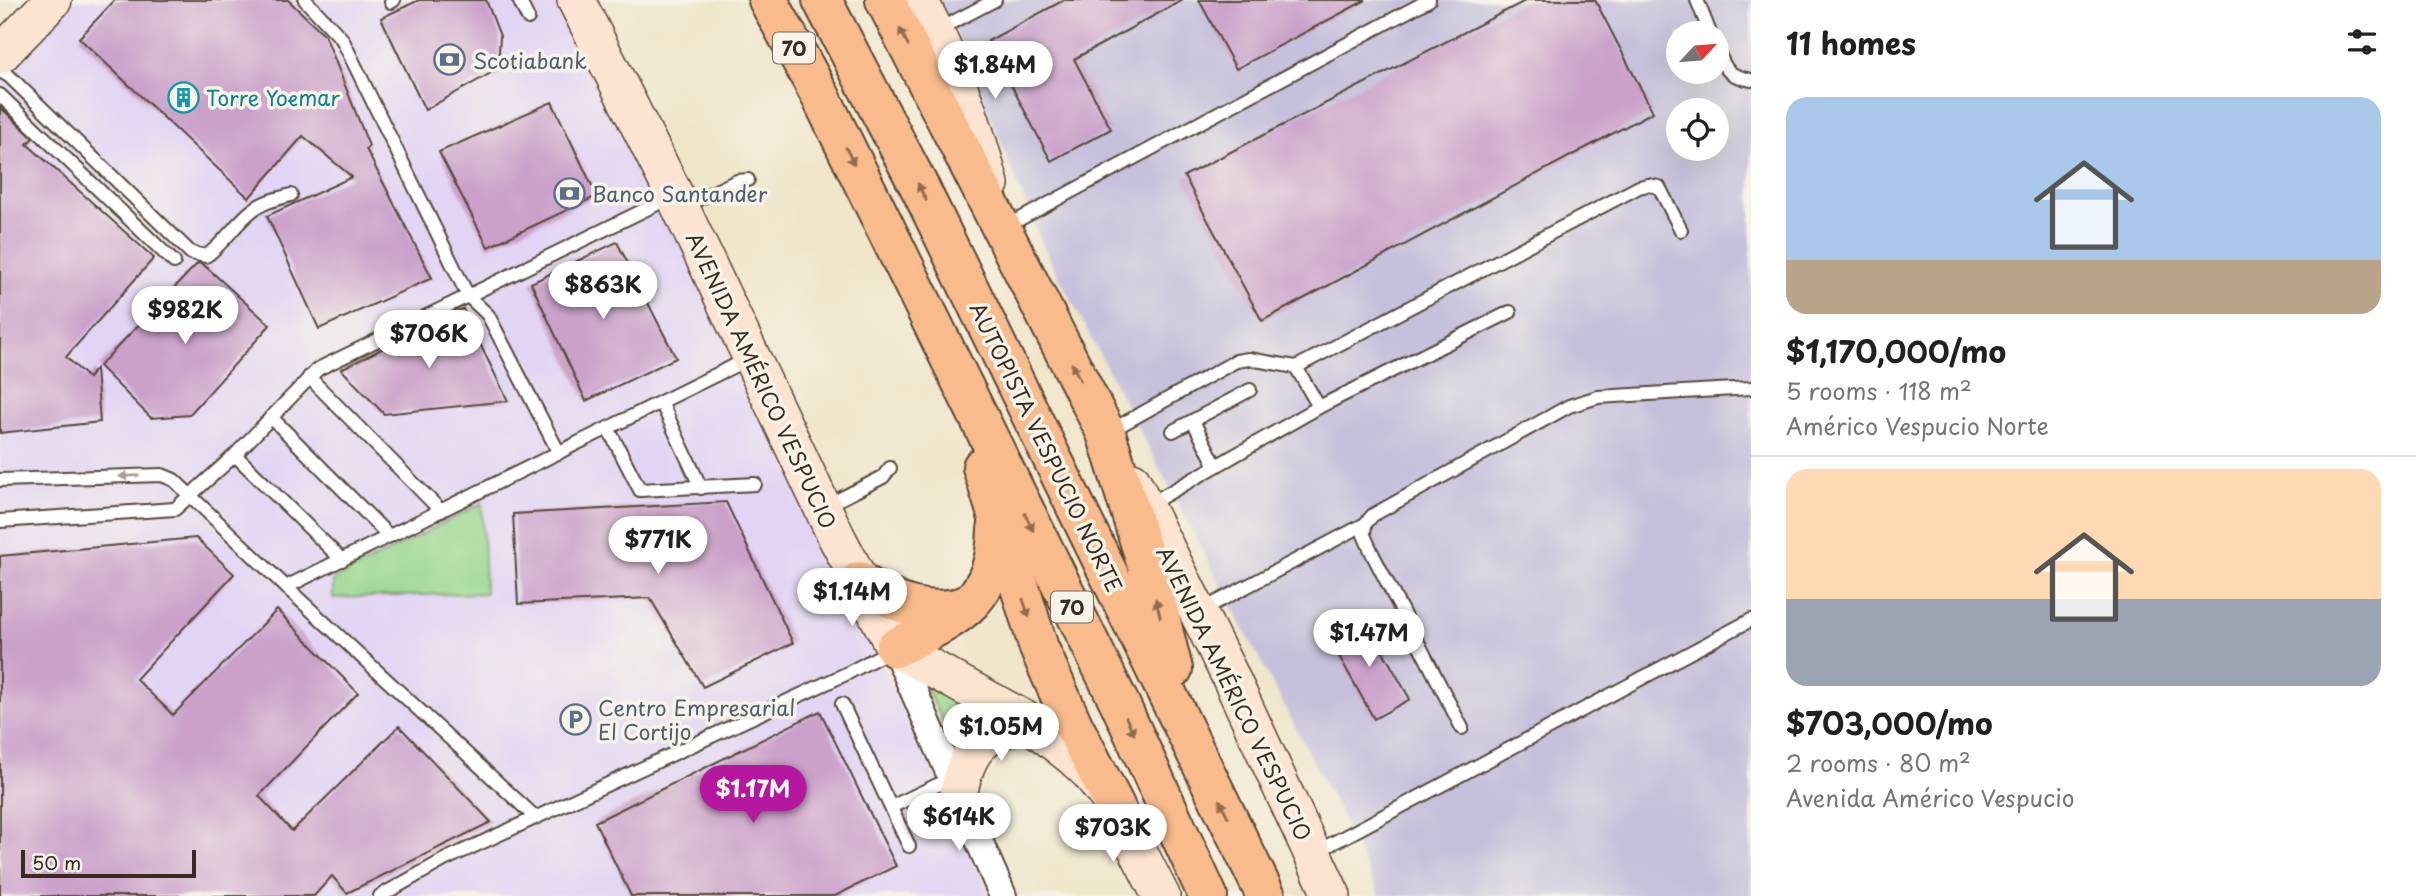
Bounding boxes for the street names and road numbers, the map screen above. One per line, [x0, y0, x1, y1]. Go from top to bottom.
road number: 70 [773, 32, 815, 64]
street label: AVENIDA AMÉRICO VESPUCIO [679, 226, 845, 534]
street label: AUTOPISTA VESPUCIO NORTE [963, 296, 1131, 598]
street label: AVENIDA AMÉRICO VESPUCIO [1150, 540, 1320, 846]
road number: 70 [1051, 592, 1093, 622]

